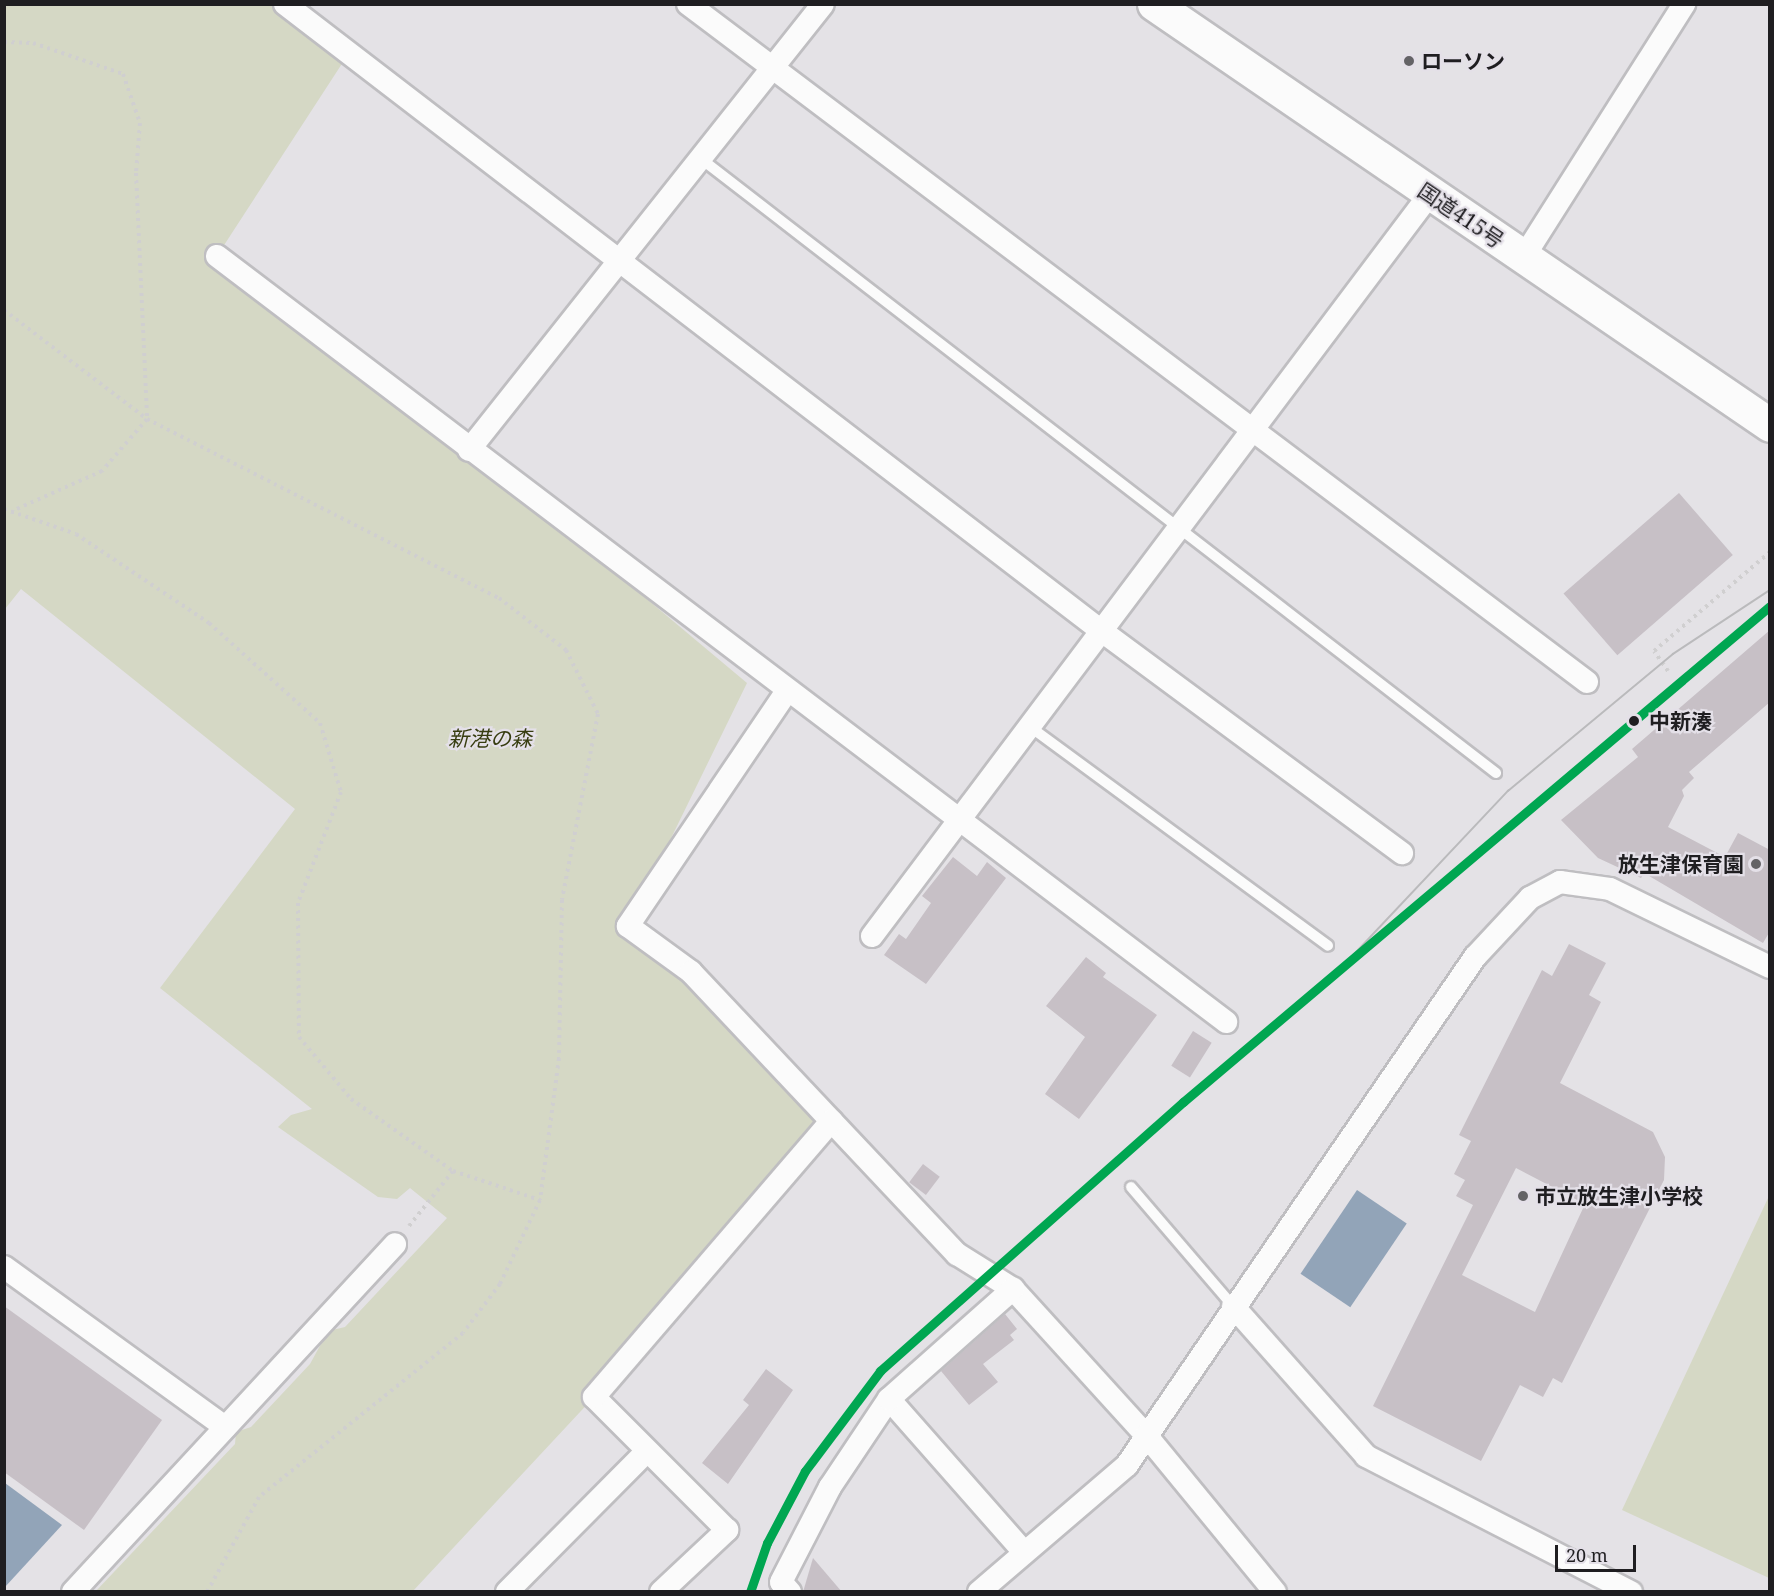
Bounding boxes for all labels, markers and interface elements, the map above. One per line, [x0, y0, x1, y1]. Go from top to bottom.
place label: ローソン [1421, 48, 1505, 74]
marker: ローソン [1402, 54, 1416, 68]
street label: 国道415号 [1413, 177, 1509, 253]
place label: 中新湊 [1649, 708, 1712, 734]
marker: 中新湊 [1624, 711, 1644, 731]
park label: 新港の森 [448, 725, 532, 751]
place label: 放生津保育園 [1618, 851, 1744, 877]
marker: 放生津保育園 [1749, 857, 1763, 871]
place label: 市立放生津小学校 [1535, 1183, 1703, 1209]
marker: 市立放生津小学校 [1516, 1189, 1530, 1203]
scale bar [1558, 1533, 1639, 1571]
text: 20 m [1566, 1543, 1608, 1567]

